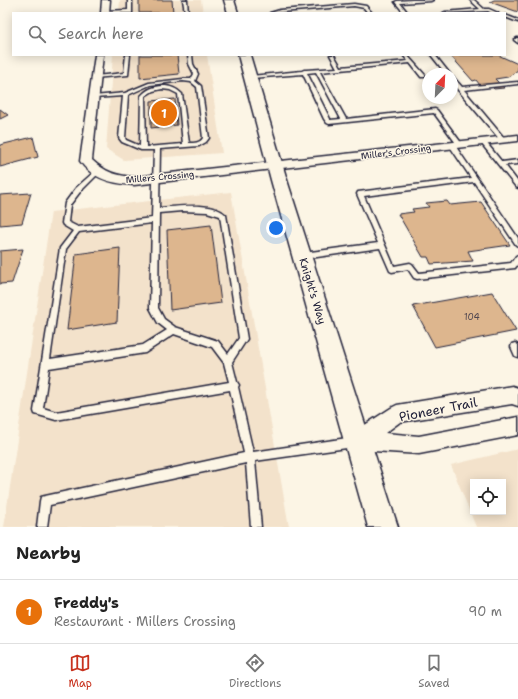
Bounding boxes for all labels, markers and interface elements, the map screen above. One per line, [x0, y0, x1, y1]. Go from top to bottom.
search box [12, 12, 506, 56]
icon: search [26, 23, 48, 45]
text: Search here [58, 24, 144, 44]
north arrow [422, 68, 458, 104]
pin: 1 [151, 98, 177, 128]
street label: Miller's Crossing [360, 142, 432, 162]
street label: Millers Crossing [125, 168, 195, 186]
your location [266, 218, 286, 238]
street label: Knight's Way [295, 256, 330, 326]
house number: 104 [464, 311, 480, 323]
street label: Pioneer Trail [398, 394, 479, 425]
map controls [470, 479, 506, 515]
button: locate [470, 479, 506, 515]
text: Nearby [16, 542, 81, 564]
text: Freddy's [54, 593, 119, 613]
text: 1 [26, 603, 32, 620]
text: 90 m [468, 603, 502, 620]
text: Restaurant · Millers Crossing [54, 613, 236, 630]
tab: Map [68, 652, 92, 691]
tab: Directions [229, 652, 281, 691]
tab: Saved [418, 652, 450, 691]

